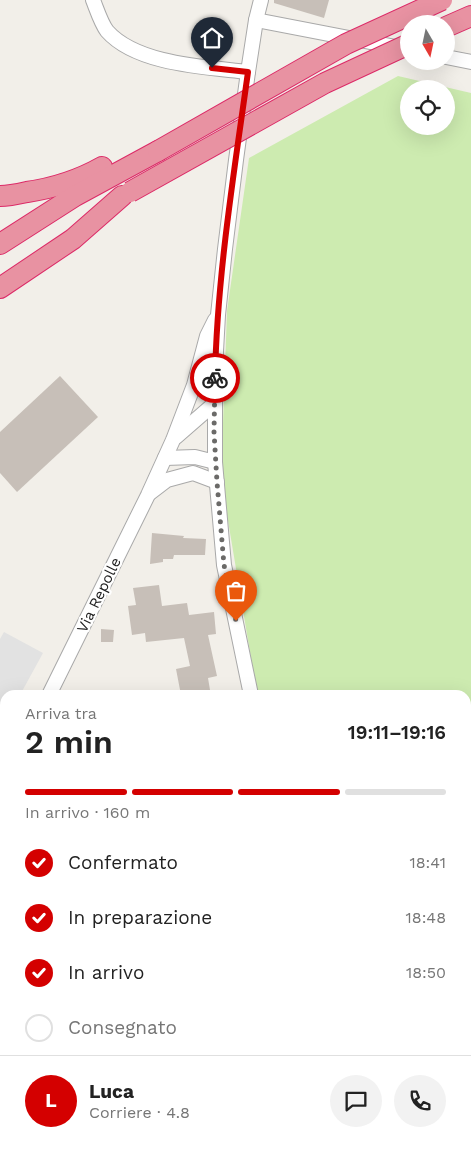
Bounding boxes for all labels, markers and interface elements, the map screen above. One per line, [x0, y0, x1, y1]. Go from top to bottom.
north arrow [400, 15, 455, 70]
map controls [400, 15, 455, 135]
pin [191, 17, 233, 68]
icon: home [198, 24, 226, 52]
button: locate [400, 80, 455, 135]
courier [190, 353, 240, 403]
icon: bike [201, 364, 229, 392]
street label: Via Repolle [73, 554, 125, 636]
pin [215, 570, 257, 621]
icon: bag [222, 577, 250, 605]
text: Arriva tra [25, 704, 97, 723]
text: 19:11–19:16 [348, 721, 446, 744]
text: 2 min [25, 723, 113, 761]
text: In arrivo · 160 m [25, 803, 150, 822]
icon: check [25, 849, 53, 877]
text: Confermato [68, 851, 178, 874]
text: 18:41 [409, 853, 446, 872]
icon: check [25, 904, 53, 932]
text: In preparazione [68, 906, 212, 929]
text: 18:48 [406, 908, 446, 927]
icon: check [25, 959, 53, 987]
text: In arrivo [68, 961, 144, 984]
text: 18:50 [406, 963, 446, 982]
text: Consegnato [68, 1016, 177, 1039]
button: chat [330, 1075, 382, 1127]
button: phone [394, 1075, 446, 1127]
text: Luca [89, 1080, 134, 1103]
text: L [45, 1089, 57, 1112]
text: Corriere · 4.8 [89, 1103, 190, 1122]

